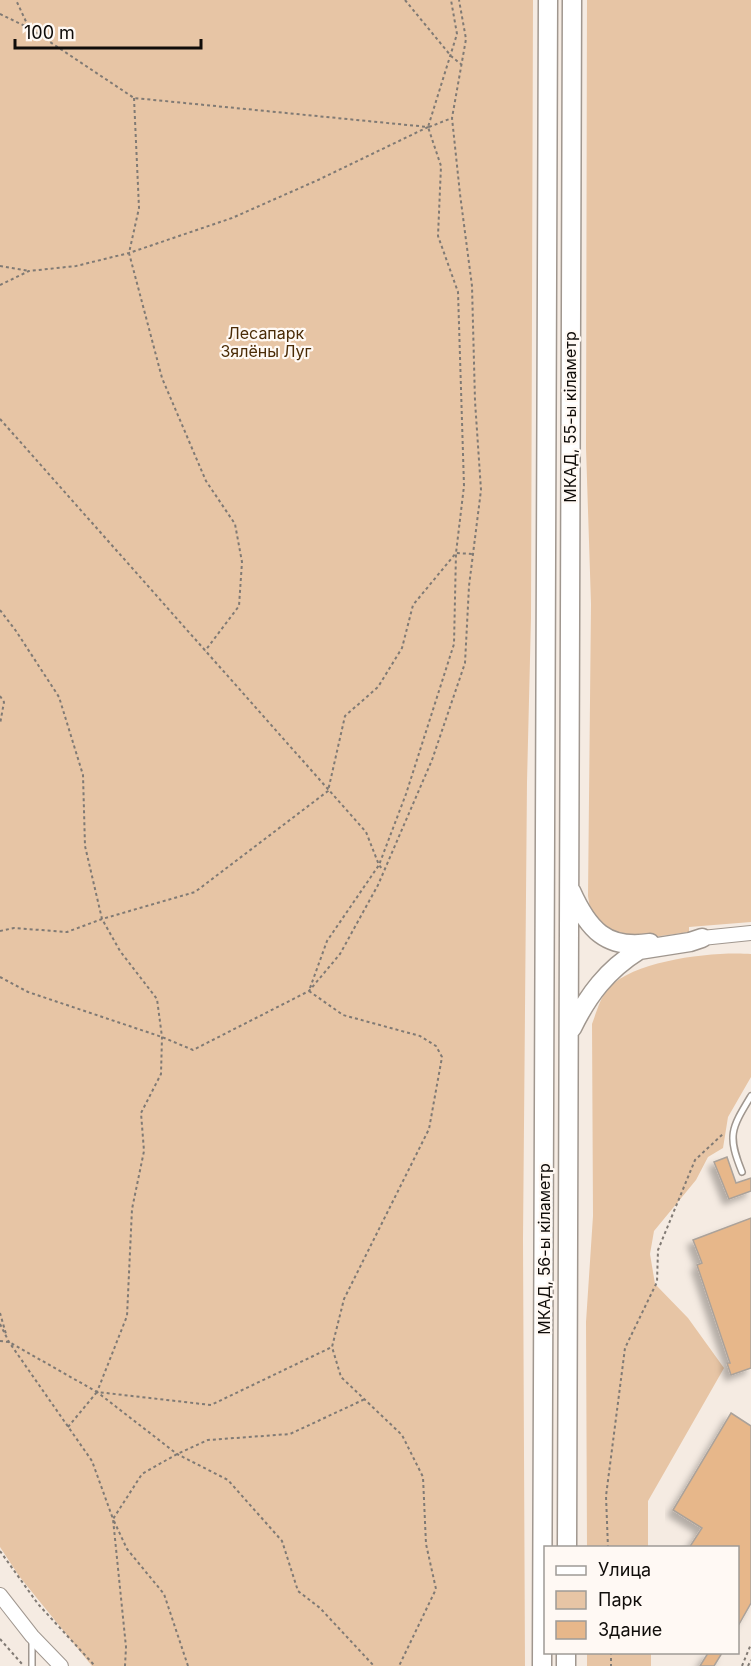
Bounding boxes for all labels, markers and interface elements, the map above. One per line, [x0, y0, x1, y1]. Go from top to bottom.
scale bar [15, 12, 201, 50]
text: 100 m [24, 22, 75, 43]
park label: Лесапарк Зялёны Луг [220, 323, 312, 361]
street label: МКАД, 55-ы кіламетр [560, 331, 580, 503]
street label: МКАД, 56-ы кіламетр [534, 1163, 554, 1335]
legend [544, 1546, 739, 1654]
text: Улица [598, 1559, 651, 1580]
text: Парк [598, 1589, 643, 1610]
text: Здание [598, 1619, 662, 1640]

